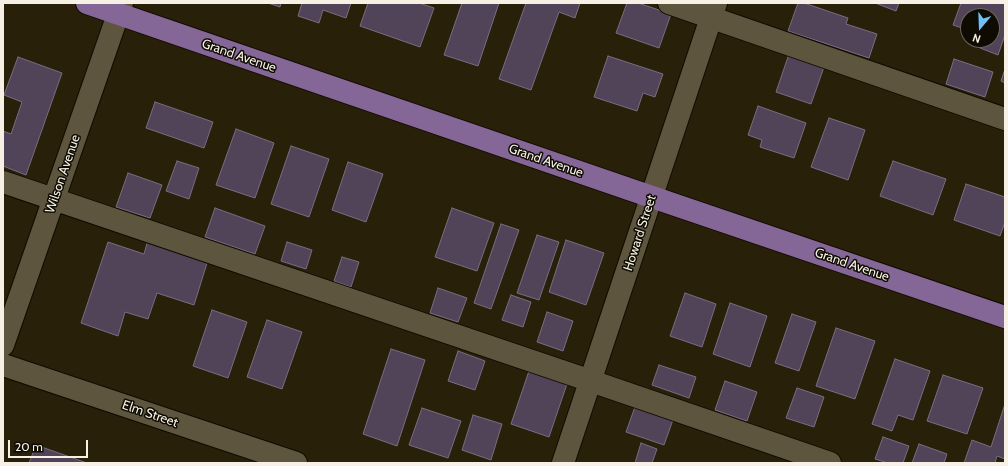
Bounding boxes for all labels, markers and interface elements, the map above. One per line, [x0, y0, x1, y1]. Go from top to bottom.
north arrow [960, 8, 1000, 48]
text: N [970, 31, 982, 46]
street label: Grand Avenue [200, 36, 278, 76]
street label: Wilson Avenue [42, 133, 84, 215]
street label: Grand Avenue [507, 141, 585, 181]
street label: Howard Street [620, 193, 660, 273]
street label: Grand Avenue [813, 245, 891, 285]
street label: Elm Street [120, 397, 180, 431]
scale bar [10, 432, 90, 458]
text: 20 m [15, 439, 43, 454]

